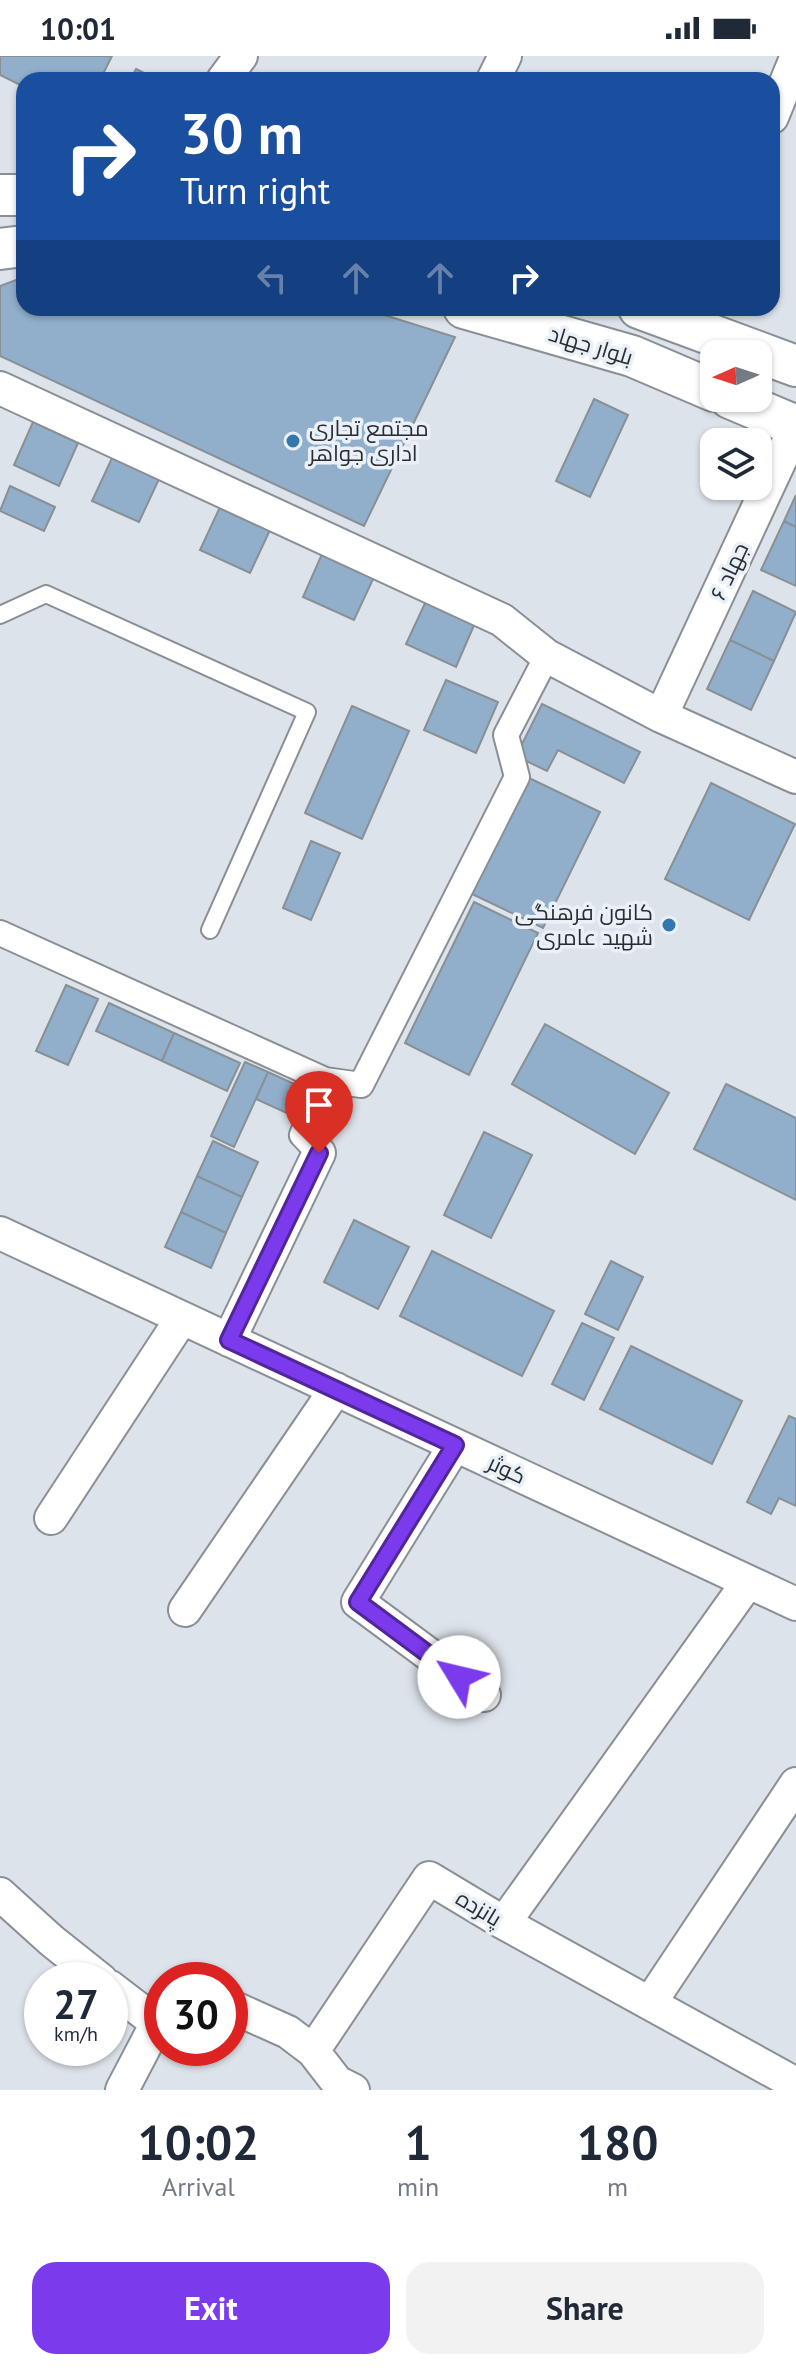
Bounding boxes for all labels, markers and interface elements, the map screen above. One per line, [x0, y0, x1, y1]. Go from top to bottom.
text: 10:01 [40, 9, 116, 48]
text: 30 m [180, 97, 303, 169]
icon: right [48, 104, 152, 208]
text: Turn right [180, 167, 330, 214]
icon: left [250, 256, 294, 300]
icon: ahead [334, 256, 378, 300]
icon: ahead [418, 256, 462, 300]
icon: right [502, 256, 546, 300]
street label: بلوار جهاد [545, 319, 637, 371]
north arrow [700, 340, 772, 412]
map controls [700, 340, 772, 500]
place label: مجتمع تجاری اداری جواهر [307, 414, 429, 467]
button: layers [700, 428, 772, 500]
marker: مجتمع تجاری اداری جواهر [284, 432, 302, 450]
street label: جهاد ۶ [704, 538, 754, 604]
place label: کانون فرهنگی شهید عامری [515, 898, 653, 951]
marker: کانون فرهنگی شهید عامری [660, 916, 678, 934]
pin [285, 1071, 353, 1153]
icon: arrive [297, 1083, 341, 1127]
street label: کوثر [482, 1447, 531, 1490]
position arrow [417, 1635, 501, 1719]
street label: پانزده [451, 1884, 507, 1933]
speed limit sign: 30 [144, 1962, 248, 2066]
text: 27 [53, 1978, 99, 2030]
text: km/h [54, 2021, 98, 2047]
text: 10:02 [138, 2111, 259, 2173]
text: 1 [404, 2111, 432, 2173]
text: 180 [577, 2111, 658, 2173]
text: Arrival [162, 2170, 235, 2203]
text: min [397, 2170, 439, 2203]
text: m [607, 2170, 628, 2203]
button: Exit [32, 2262, 390, 2354]
button: Share [406, 2262, 764, 2354]

